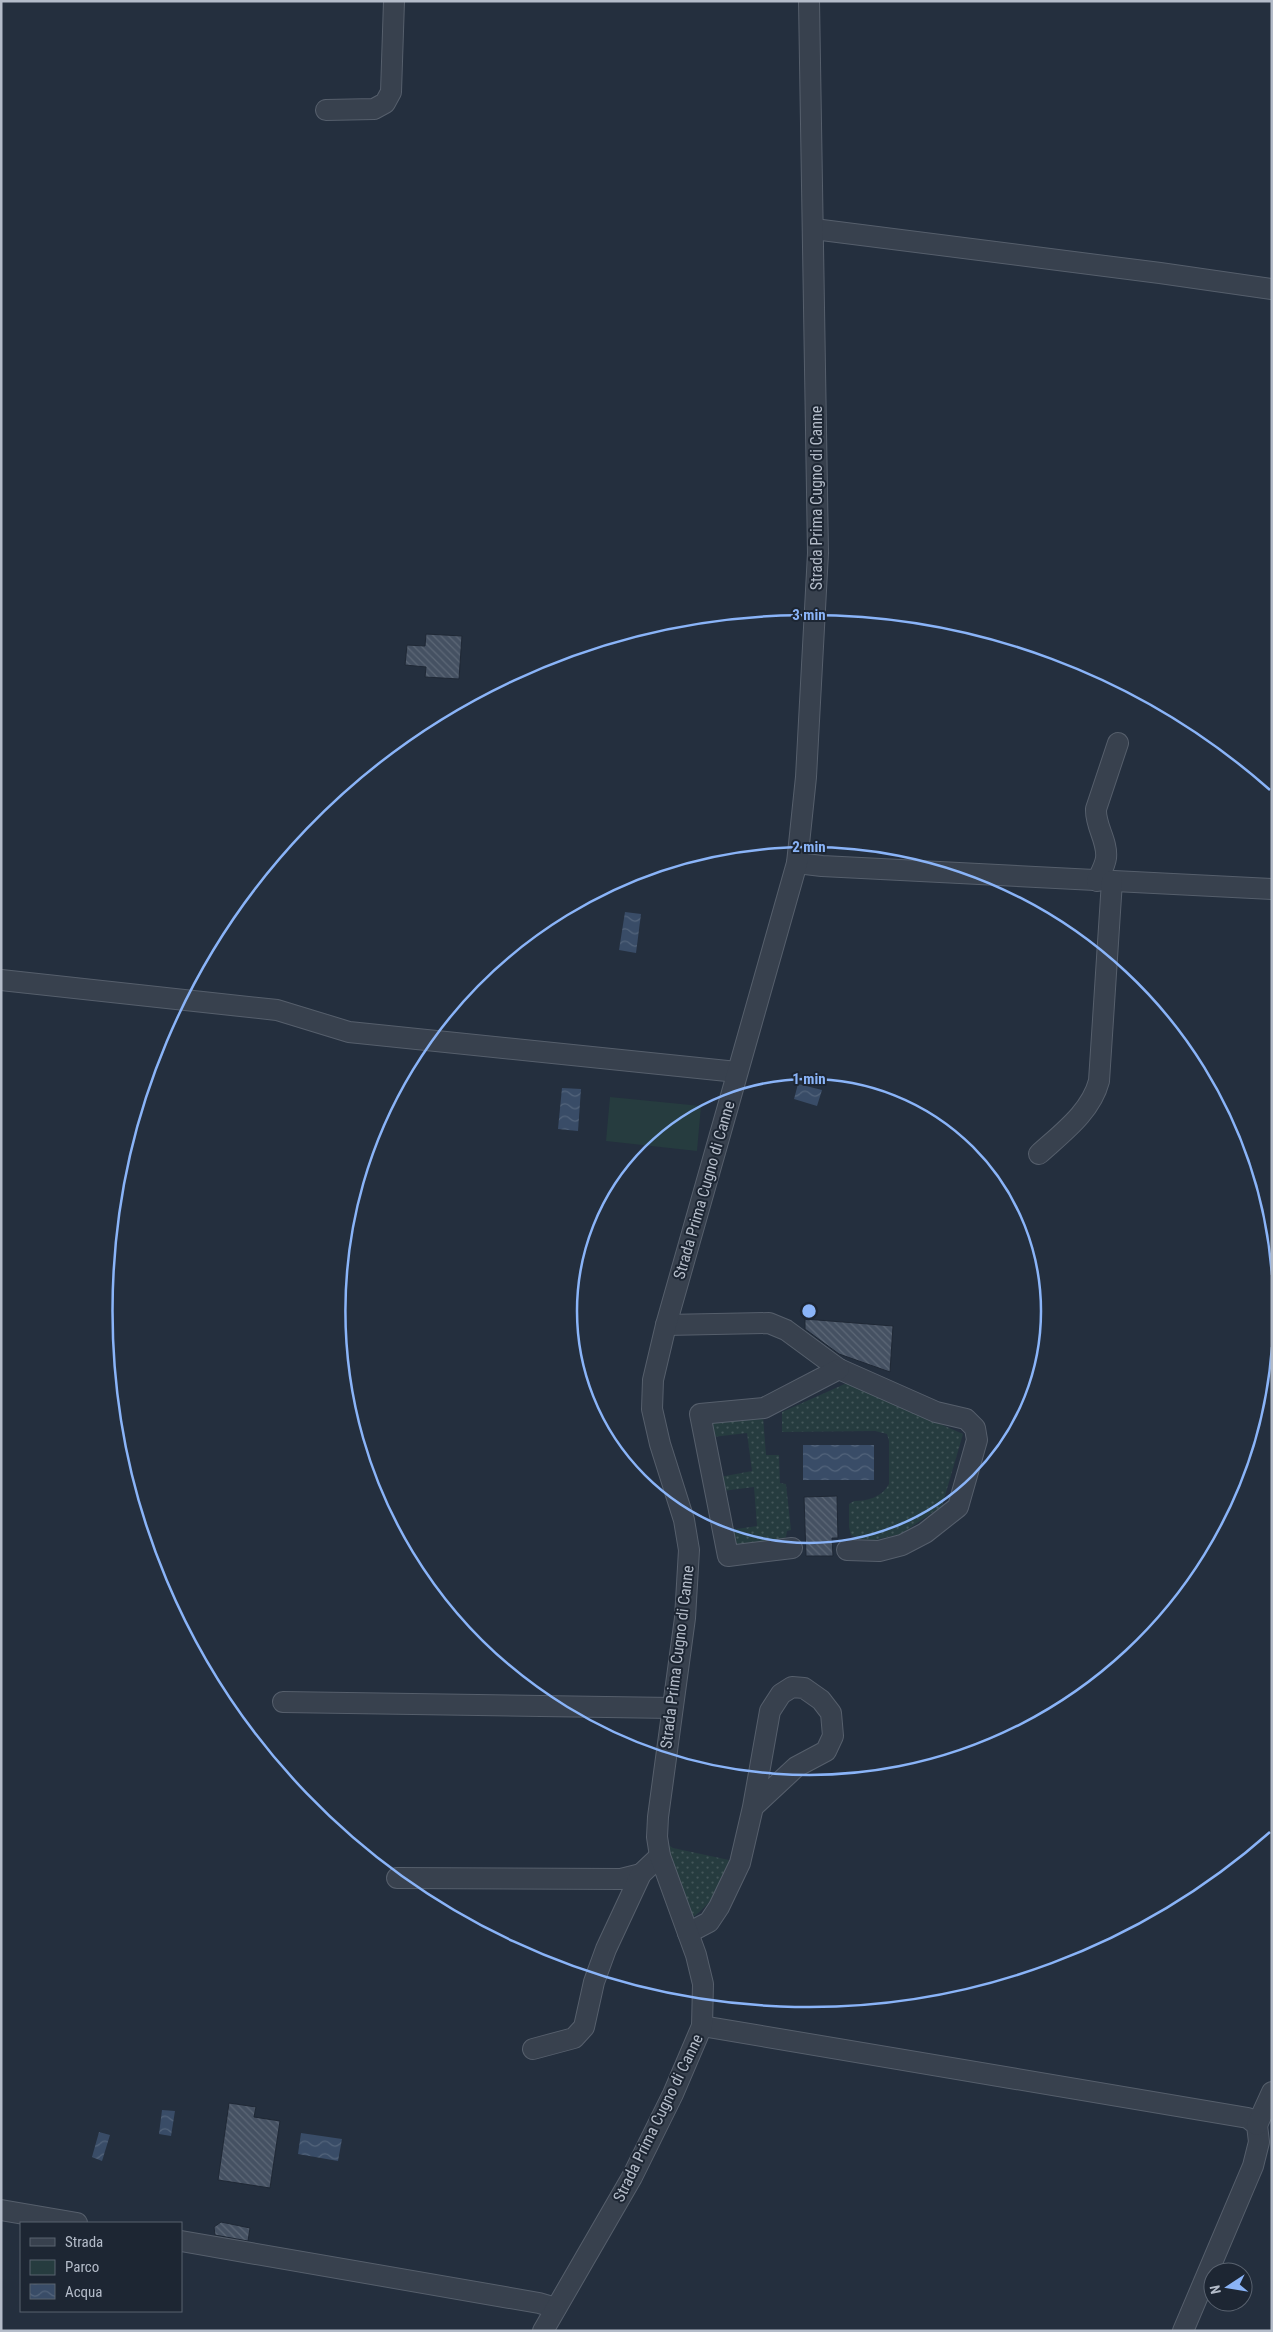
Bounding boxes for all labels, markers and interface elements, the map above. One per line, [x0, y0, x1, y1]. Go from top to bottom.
street label: Strada Prima Cugno di Canne [807, 406, 826, 590]
text: 3 min [792, 606, 826, 624]
text: 2 min [792, 838, 826, 856]
text: 1 min [792, 1070, 826, 1088]
street label: Strada Prima Cugno di Canne [669, 1099, 739, 1281]
centre of rings [800, 1302, 818, 1320]
street label: Strada Prima Cugno di Canne [656, 1564, 698, 1750]
street label: Strada Prima Cugno di Canne [609, 2031, 707, 2205]
legend [20, 2222, 182, 2312]
text: Strada [65, 2233, 103, 2251]
text: Parco [65, 2258, 99, 2276]
north arrow [1203, 2262, 1253, 2312]
text: Acqua [65, 2283, 103, 2301]
text: N [1207, 2284, 1224, 2296]

